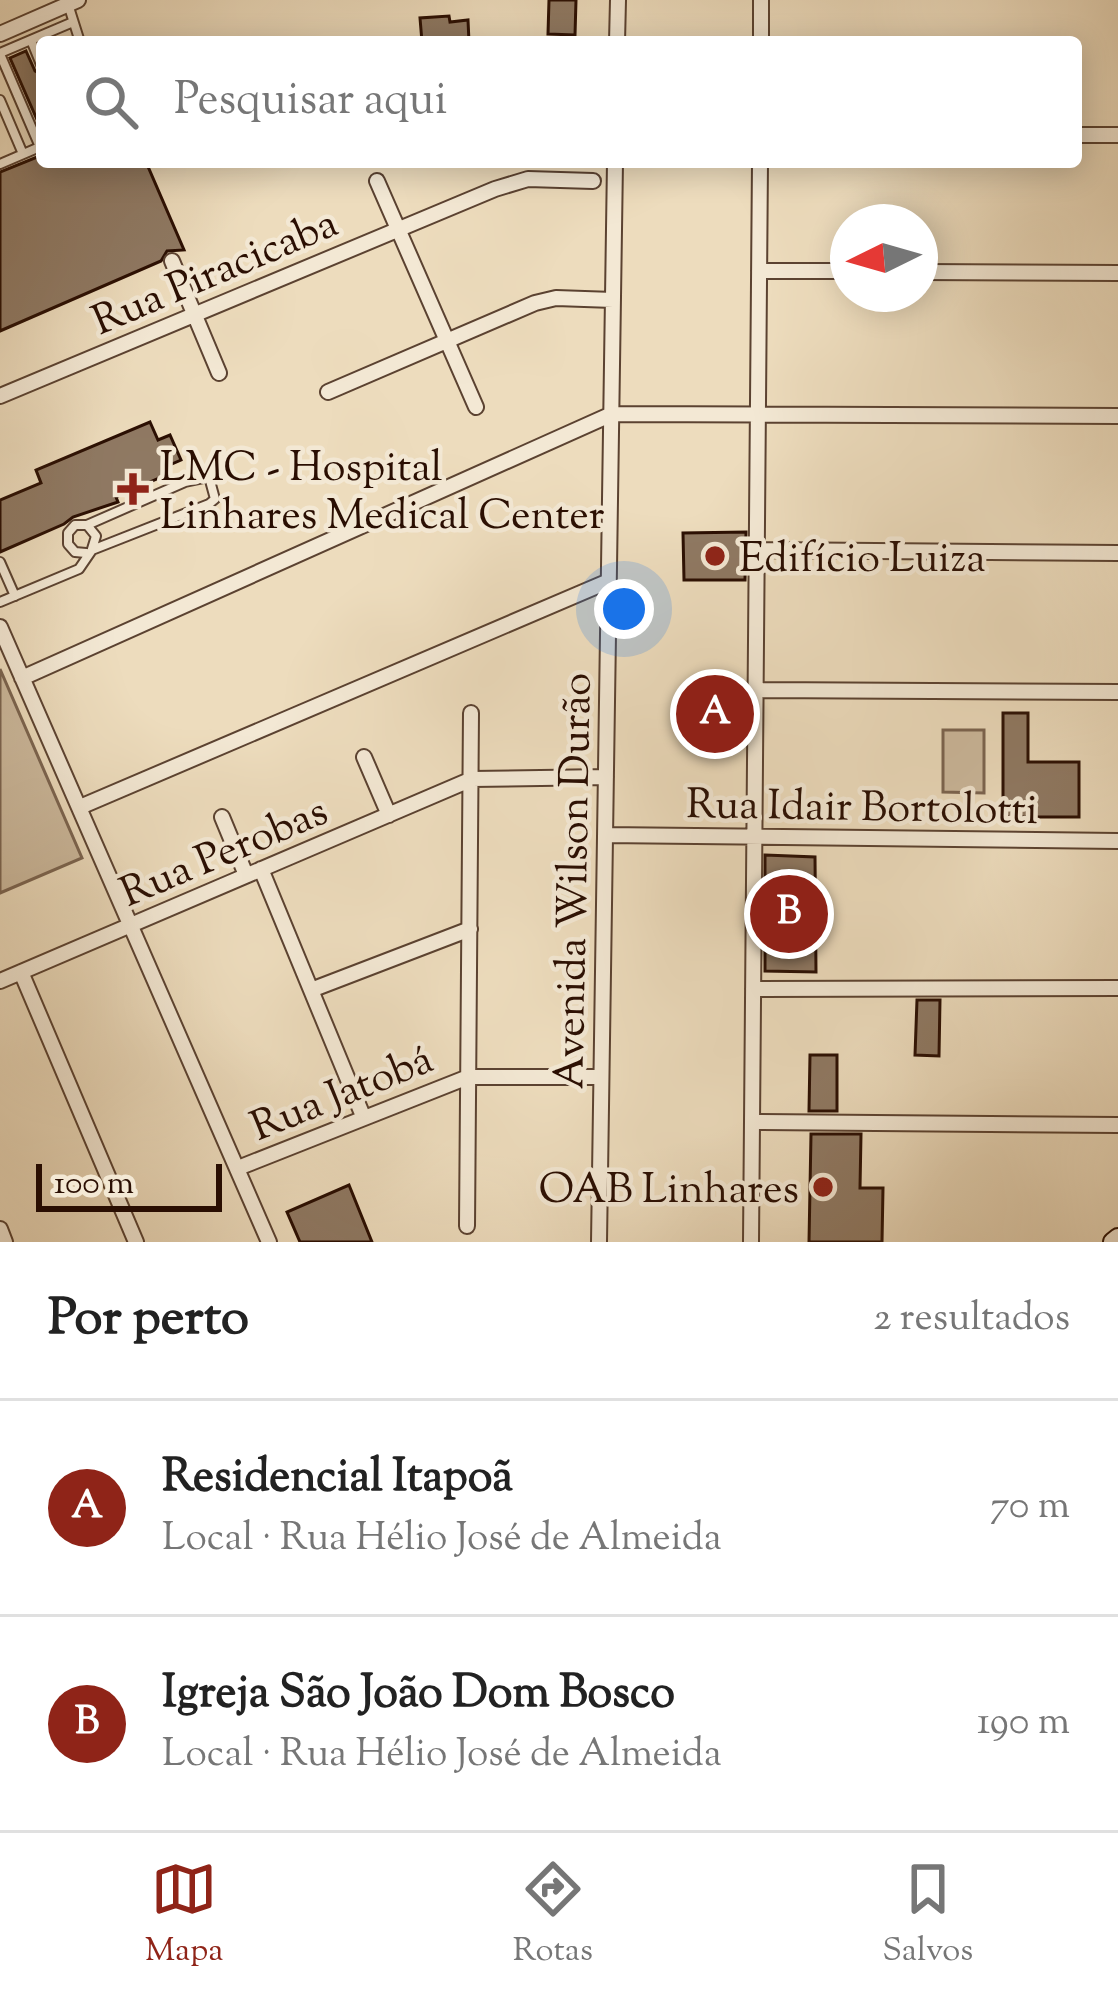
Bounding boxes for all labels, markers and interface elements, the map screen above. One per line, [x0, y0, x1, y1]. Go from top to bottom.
search box [36, 36, 1082, 168]
icon: search [78, 69, 144, 135]
text: Pesquisar aqui [174, 70, 447, 135]
street label: Rua Piracicaba [84, 196, 348, 353]
north arrow [830, 204, 938, 312]
place label: LMC - Hospital Linhares Medical Center [160, 440, 605, 548]
marker: LMC - Hospital Linhares Medical Center [117, 473, 149, 505]
place label: Edifício Luiza [739, 531, 986, 591]
marker: Edifício Luiza [702, 543, 728, 569]
your location [594, 579, 654, 639]
pin: A [676, 669, 754, 759]
street label: Avenida Wilson Durão [542, 672, 610, 1090]
street label: Rua Idair Bortolotti [686, 777, 1038, 843]
street label: Rua Perobas [112, 784, 338, 925]
pin: B [750, 869, 828, 959]
street label: Rua Jatobá [243, 1032, 443, 1159]
scale bar [36, 1158, 222, 1211]
text: 100 m [54, 1161, 134, 1209]
place label: OAB Linhares [538, 1162, 799, 1222]
marker: OAB Linhares [810, 1174, 836, 1200]
text: Por perto [48, 1284, 249, 1357]
text: 2 resultados [873, 1292, 1070, 1348]
text: Residencial Itapoã [162, 1447, 513, 1512]
text: A [71, 1480, 103, 1536]
text: 70 m [990, 1480, 1070, 1536]
text: Local · Rua Hélio José de Almeida [162, 1512, 722, 1568]
text: Igreja São João Dom Bosco [162, 1663, 675, 1728]
text: B [75, 1696, 99, 1752]
text: 190 m [977, 1696, 1070, 1752]
text: Local · Rua Hélio José de Almeida [162, 1728, 722, 1784]
tab: Mapa [145, 1856, 223, 1976]
tab: Rotas [513, 1856, 593, 1976]
tab: Salvos [882, 1856, 973, 1976]

